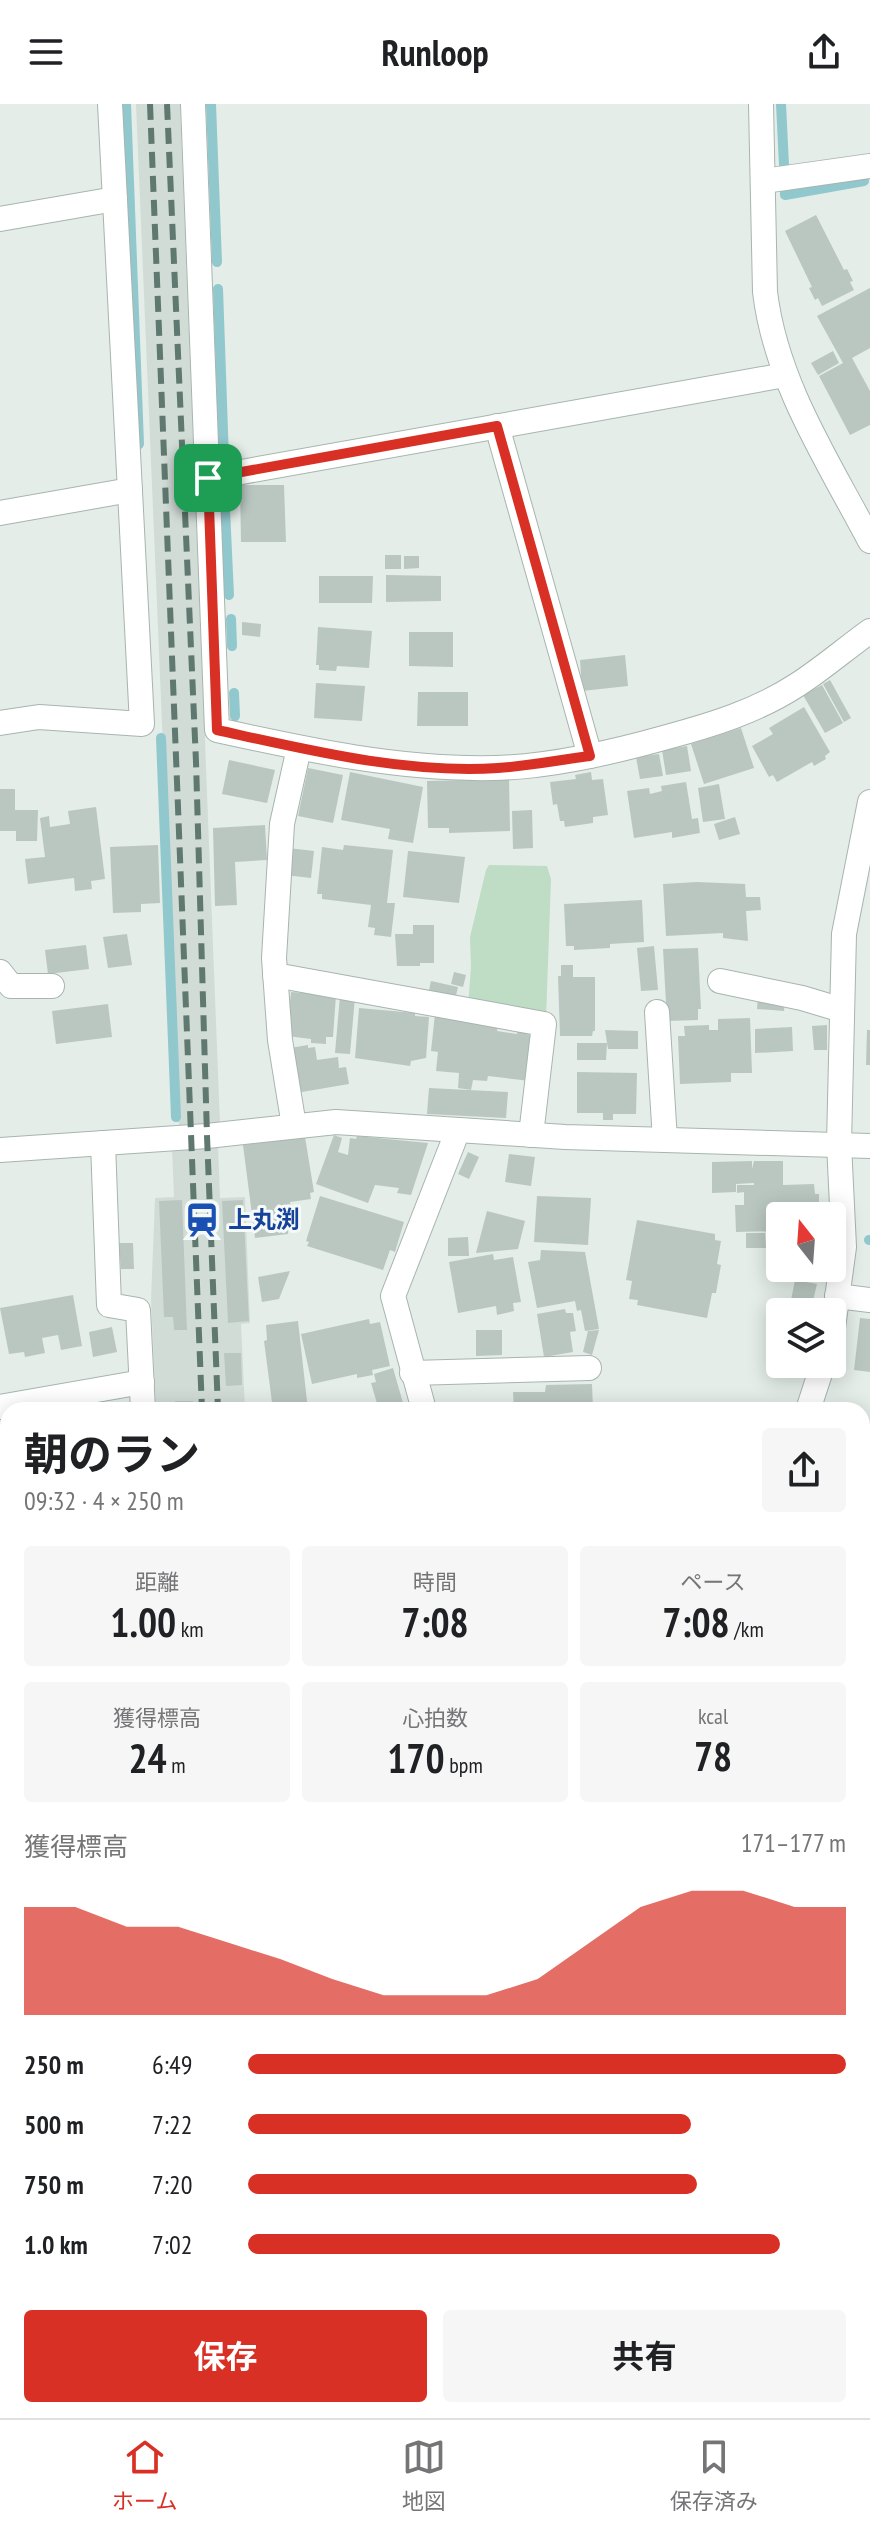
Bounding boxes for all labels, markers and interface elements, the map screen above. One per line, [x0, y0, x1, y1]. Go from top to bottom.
text: Runloop [381, 29, 489, 76]
icon: menu [24, 30, 68, 74]
icon: share [802, 30, 846, 74]
pin [174, 444, 242, 512]
icon: arrive [186, 456, 230, 500]
station icon: 上丸渕 [183, 1201, 221, 1239]
north arrow [766, 1202, 846, 1282]
map controls [766, 1202, 846, 1378]
place label: 上丸渕 [228, 1204, 300, 1235]
button: layers [766, 1298, 846, 1378]
text: 朝のラン [24, 1425, 200, 1482]
button: share [762, 1428, 846, 1512]
text: 09:32 · 4 × 250 m [24, 1484, 184, 1517]
text: 距離 [135, 1568, 179, 1596]
text: 時間 [413, 1568, 457, 1596]
text: ペース [681, 1568, 745, 1596]
text: 1.00 [110, 1596, 176, 1648]
text: 7:08 [401, 1596, 469, 1648]
text: 7:08 [662, 1596, 730, 1648]
text: km [176, 1615, 204, 1643]
text: /km [730, 1615, 764, 1643]
text: kcal [698, 1702, 728, 1730]
text: 獲得標高 [113, 1704, 201, 1732]
text: 心拍数 [402, 1704, 468, 1732]
text: 78 [694, 1730, 732, 1782]
text: 24 [128, 1732, 167, 1784]
text: 170 [387, 1732, 445, 1784]
text: m [167, 1751, 186, 1779]
text: bpm [445, 1751, 483, 1779]
text: 171–177 m [741, 1826, 846, 1859]
text: 獲得標高 [24, 1830, 128, 1863]
text: 250 m [24, 2048, 84, 2081]
text: 6:49 [152, 2048, 192, 2081]
text: 500 m [24, 2108, 84, 2141]
text: 7:22 [152, 2108, 192, 2141]
text: 750 m [24, 2168, 84, 2201]
text: 7:20 [152, 2168, 192, 2201]
text: 1.0 km [24, 2228, 88, 2261]
text: 7:02 [152, 2228, 192, 2261]
button: 保存 [24, 2310, 427, 2402]
button: 共有 [443, 2310, 846, 2402]
tab: ホーム [112, 2435, 177, 2515]
tab: 地図 [402, 2435, 446, 2515]
tab: 保存済み [670, 2435, 758, 2515]

